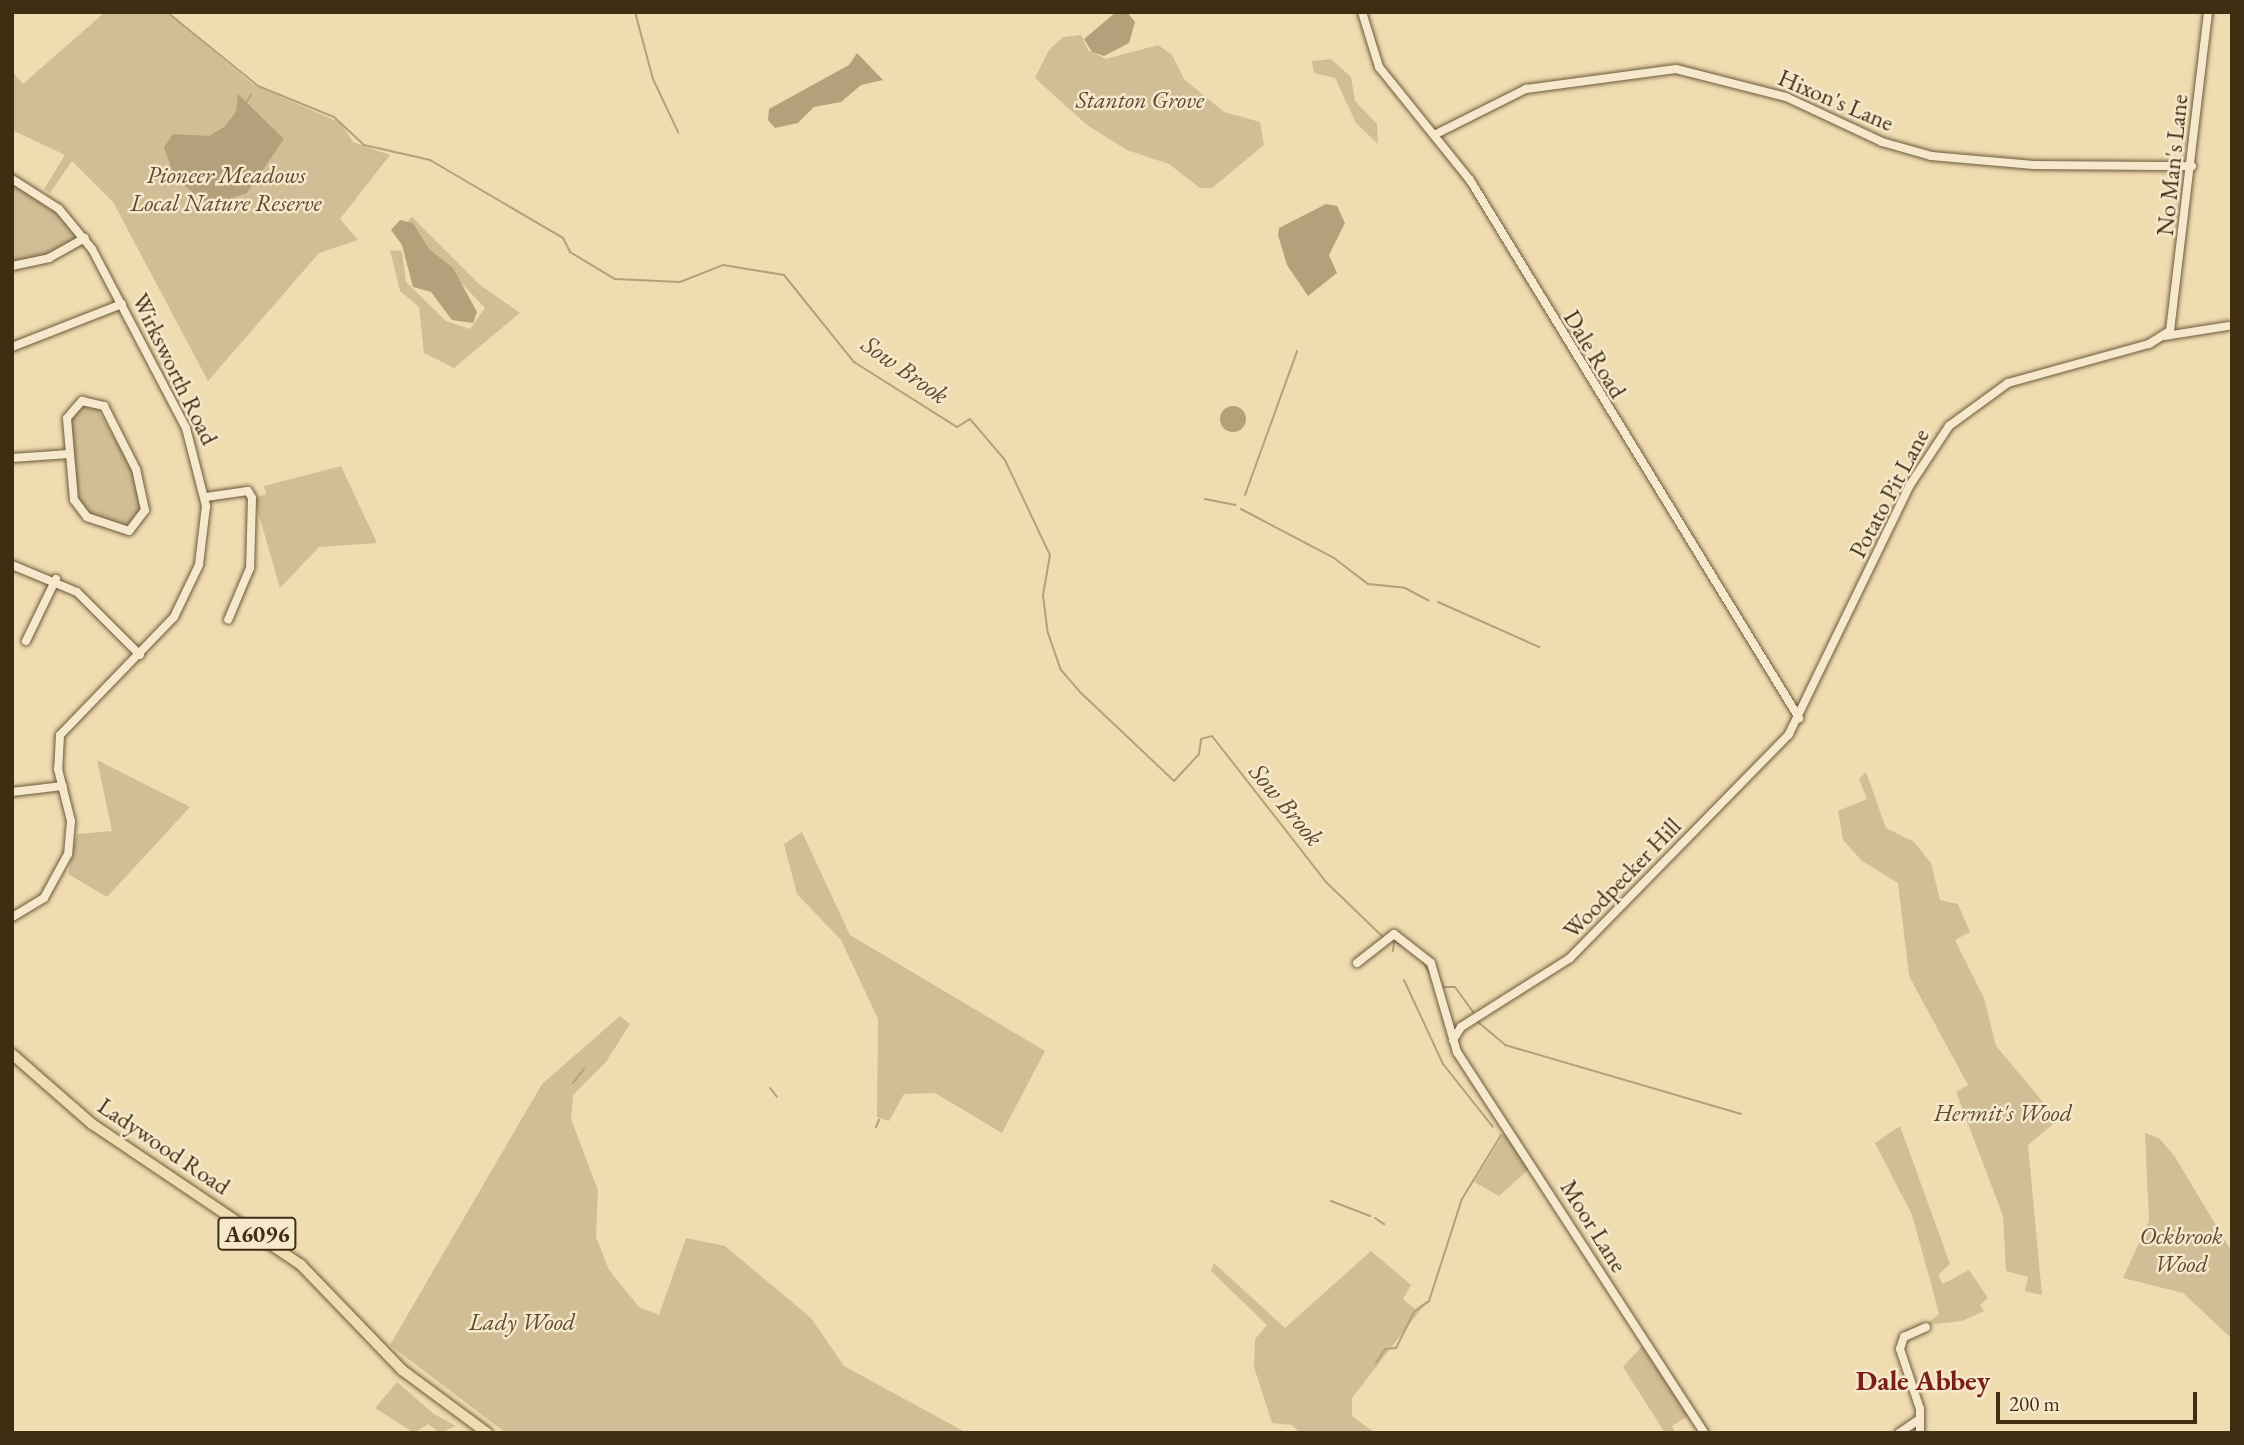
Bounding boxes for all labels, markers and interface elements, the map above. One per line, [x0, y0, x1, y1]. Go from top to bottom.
street label: Hixon's Lane [1774, 63, 1898, 137]
park label: Stanton Grove [1076, 86, 1204, 114]
street label: No Man's Lane [2150, 93, 2194, 237]
park label: Pioneer Meadows Local Nature Reserve [130, 161, 322, 217]
street label: Wirksworth Road [126, 289, 224, 449]
street label: Dale Road [1557, 305, 1633, 403]
water label: Sow Brook [855, 329, 955, 411]
street label: Potato Pit Lane [1843, 423, 1935, 563]
water label: Sow Brook [1242, 757, 1330, 853]
street label: Woodpecker Hill [1557, 811, 1687, 945]
street label: Ladywood Road [93, 1091, 235, 1201]
park label: Hermit's Wood [1934, 1099, 2072, 1127]
street label: Moor Lane [1554, 1175, 1634, 1277]
road number: A6096 [217, 1214, 297, 1254]
park label: Ockbrook Wood [2139, 1222, 2223, 1278]
park label: Lady Wood [469, 1308, 575, 1336]
district label: Dale Abbey [1856, 1363, 1990, 1397]
scale bar [1999, 1378, 2200, 1422]
text: 200 m [2009, 1390, 2060, 1417]

